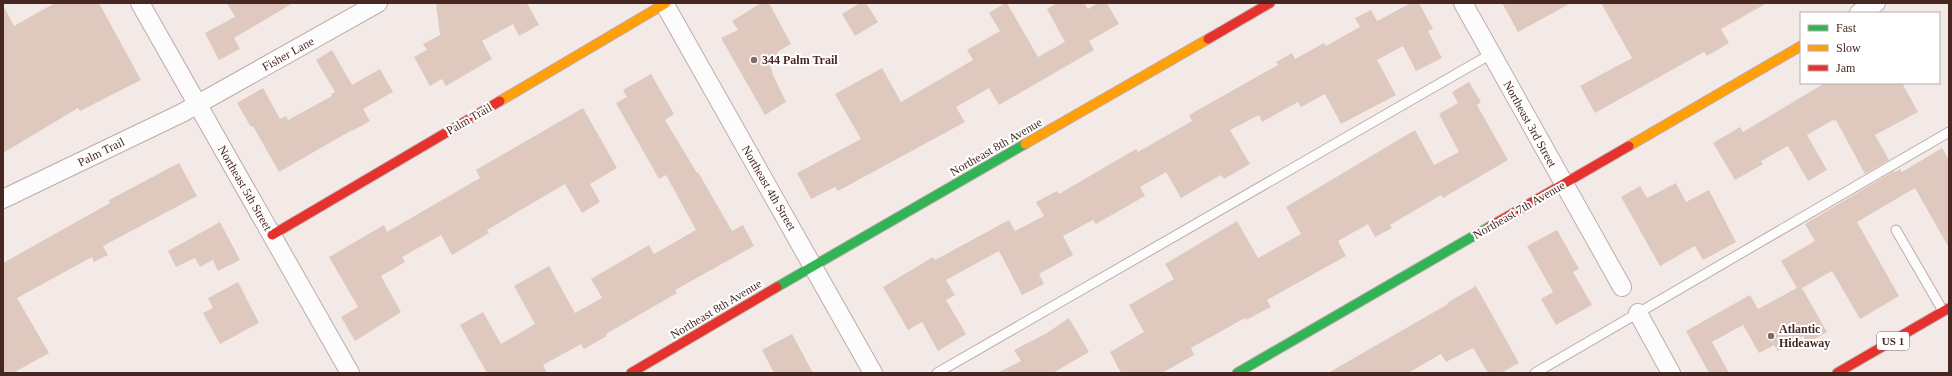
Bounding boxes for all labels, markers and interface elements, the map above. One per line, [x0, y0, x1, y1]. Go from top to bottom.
legend [1800, 12, 1940, 84]
text: Fast [1836, 21, 1857, 35]
street label: Fisher Lane [260, 34, 316, 74]
text: Slow [1836, 41, 1861, 55]
place label: 344 Palm Trail [762, 53, 838, 67]
marker: 344 Palm Trail [749, 55, 759, 65]
text: Jam [1836, 61, 1856, 75]
street label: Northeast 3rd Street [1500, 78, 1560, 170]
street label: Palm Trail [444, 100, 495, 138]
street label: Northeast 8th Avenue [948, 115, 1044, 179]
street label: Palm Trail [75, 134, 127, 169]
street label: Northeast 5th Street [215, 143, 275, 234]
street label: Northeast 4th Street [739, 143, 799, 234]
street label: Northeast 7th Avenue [1471, 178, 1567, 242]
street label: Northeast 8th Avenue [668, 276, 764, 342]
place label: Atlantic Hideaway [1779, 322, 1830, 350]
marker: Atlantic Hideaway [1766, 331, 1776, 341]
road number: US 1 [1877, 332, 1909, 350]

